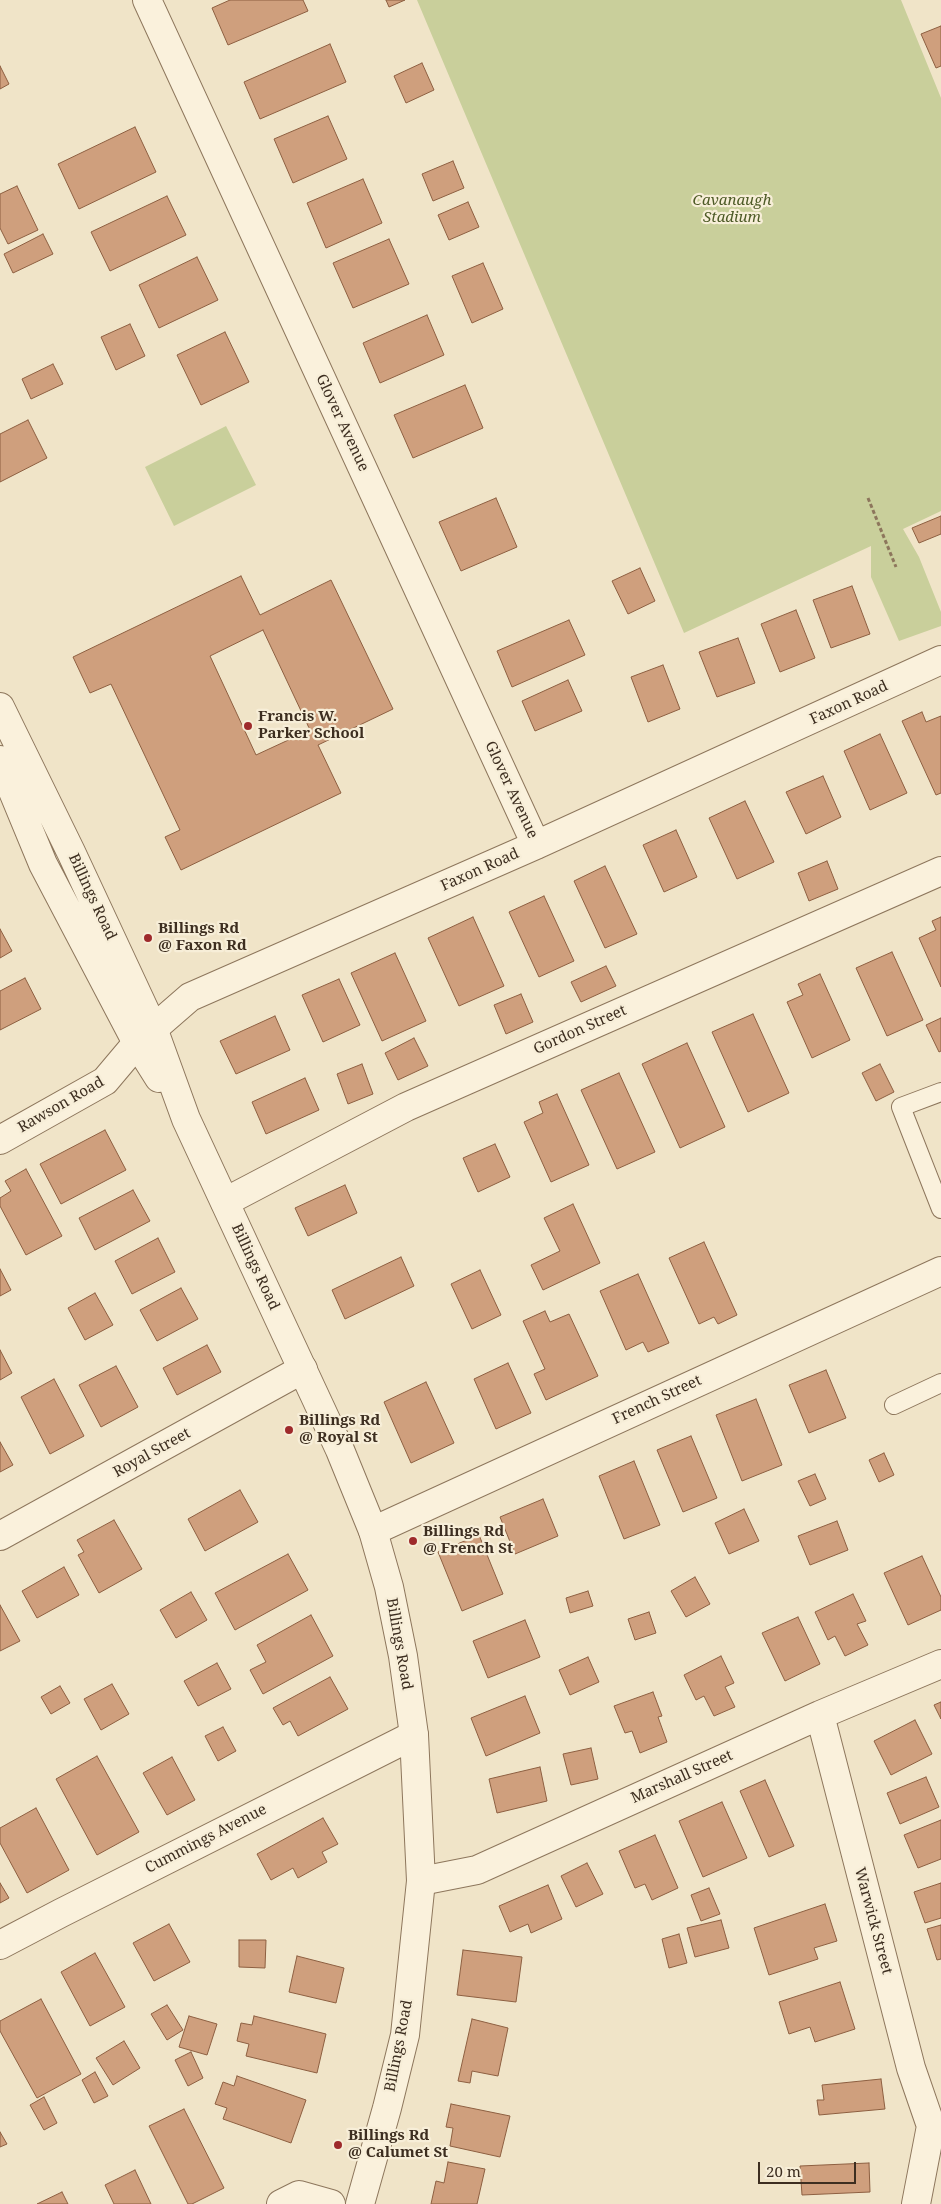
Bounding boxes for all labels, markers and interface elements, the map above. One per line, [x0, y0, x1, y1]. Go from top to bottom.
park label: Cavanaugh Stadium [693, 192, 771, 227]
street label: Glover Avenue [312, 371, 372, 475]
street label: Faxon Road [807, 677, 891, 729]
place label: Francis W. Parker School [258, 708, 364, 743]
marker: Francis W. Parker School [242, 720, 254, 732]
street label: Glover Avenue [481, 738, 541, 842]
street label: Faxon Road [438, 845, 522, 895]
street label: Billings Road [64, 851, 120, 943]
place label: Billings Rd @ Faxon Rd [158, 920, 247, 955]
marker: Billings Rd @ Faxon Rd [142, 932, 154, 944]
street label: Gordon Street [531, 1002, 629, 1058]
street label: Rawson Road [15, 1073, 107, 1137]
street label: Billings Road [227, 1221, 283, 1313]
street label: French Street [610, 1372, 704, 1428]
place label: Billings Rd @ Royal St [299, 1412, 380, 1447]
street label: Royal Street [110, 1424, 194, 1482]
marker: Billings Rd @ Royal St [283, 1424, 295, 1436]
place label: Billings Rd @ French St [423, 1523, 513, 1558]
marker: Billings Rd @ French St [407, 1535, 419, 1547]
street label: Billings Road [382, 1597, 416, 1691]
street label: Marshall Street [628, 1747, 736, 1807]
street label: Cummings Avenue [142, 1801, 270, 1877]
street label: Warwick Street [850, 1866, 896, 1976]
street label: Billings Road [381, 1999, 417, 2093]
place label: Billings Rd @ Calumet St [348, 2127, 448, 2162]
marker: Billings Rd @ Calumet St [332, 2139, 344, 2151]
scale bar [761, 2152, 858, 2184]
text: 20 m [766, 2161, 801, 2181]

